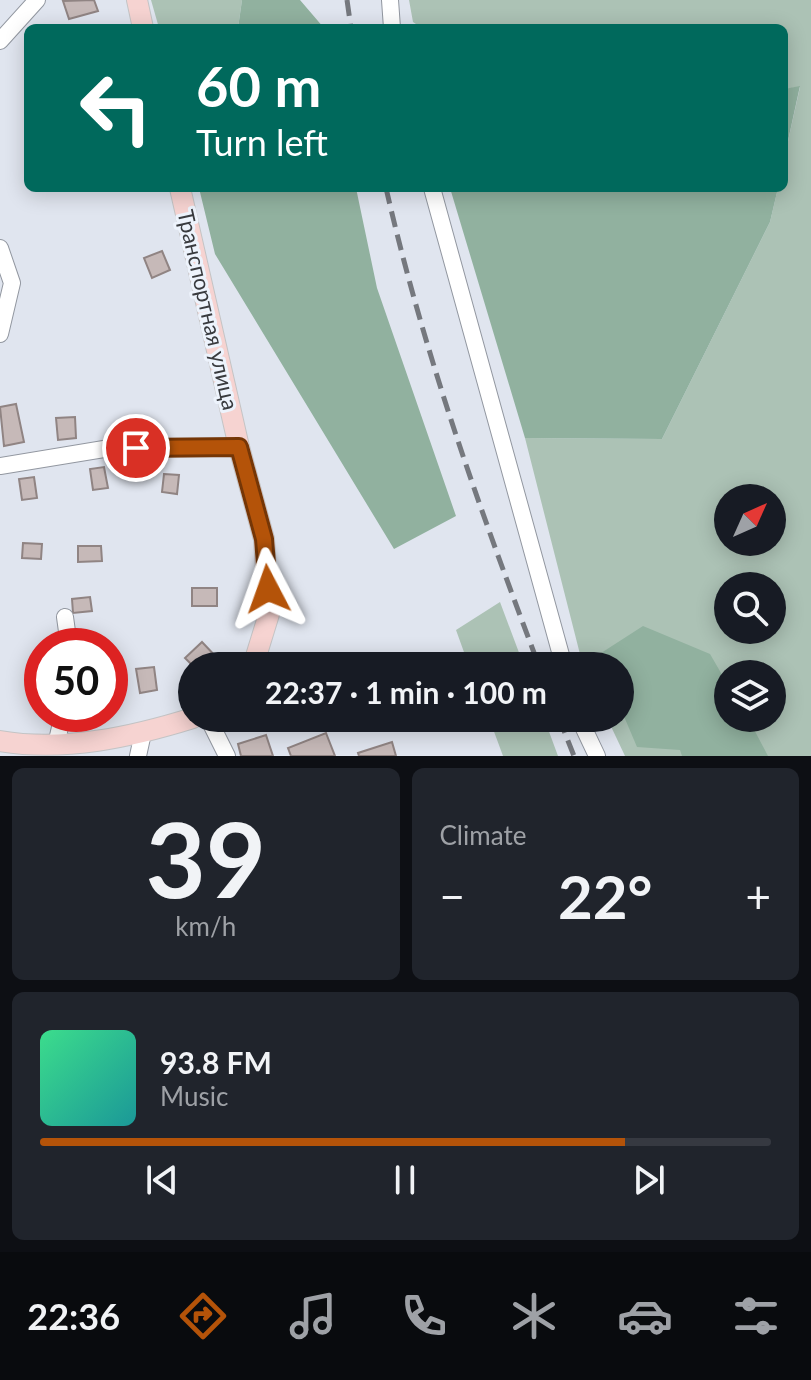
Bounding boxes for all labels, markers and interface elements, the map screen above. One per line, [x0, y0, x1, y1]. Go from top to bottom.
text: 60 m [196, 52, 321, 119]
icon: left [64, 56, 168, 160]
text: Turn left [196, 120, 328, 164]
street label: Транспортная улица [172, 207, 245, 413]
pin [102, 414, 170, 482]
icon: arrive [114, 426, 158, 470]
north arrow [714, 484, 786, 556]
map controls [714, 484, 786, 732]
position arrow [226, 547, 310, 631]
button: search [714, 572, 786, 644]
speed limit sign: 50 [24, 628, 128, 732]
button: layers [714, 660, 786, 732]
text: 22:37 · 1 min · 100 m [265, 674, 547, 710]
text: 39 [145, 795, 266, 920]
text: Climate [440, 819, 526, 851]
text: 22° [558, 860, 653, 932]
text: − [440, 870, 465, 922]
text: + [745, 870, 771, 922]
text: km/h [175, 910, 236, 942]
text: 93.8 FM [160, 1044, 272, 1080]
text: Music [160, 1080, 228, 1112]
icon: previous [140, 1158, 184, 1202]
icon: pause [383, 1158, 427, 1202]
icon: next [627, 1158, 671, 1202]
icon: directions [175, 1288, 231, 1344]
icon: music [285, 1288, 341, 1344]
icon: phone [396, 1288, 452, 1344]
icon: climate [506, 1288, 562, 1344]
icon: car [617, 1288, 673, 1344]
icon: filters [728, 1288, 784, 1344]
text: 22:36 [27, 1294, 120, 1338]

